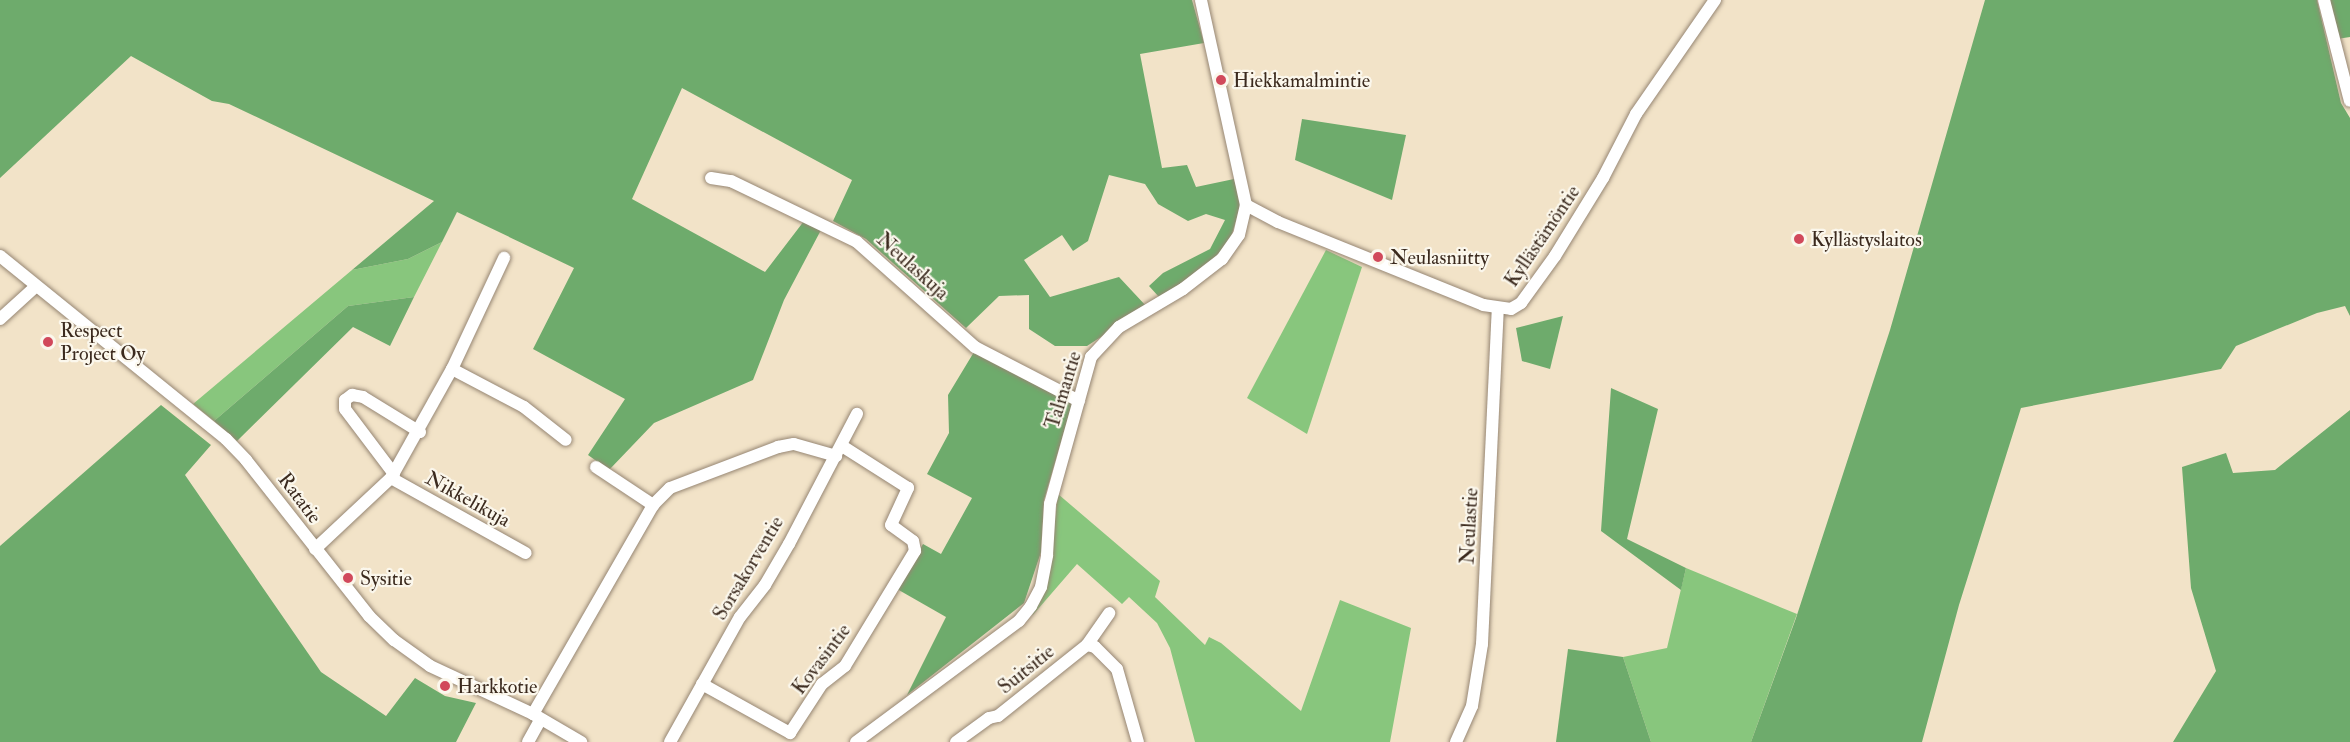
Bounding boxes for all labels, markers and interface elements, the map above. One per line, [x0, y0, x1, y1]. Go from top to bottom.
place label: Hiekkamalmintie [1233, 68, 1370, 92]
marker: Hiekkamalmintie [1214, 73, 1228, 87]
street label: Kyllästämöntie [1499, 181, 1585, 291]
street label: Neulaskuja [872, 227, 954, 305]
place label: Kyllästyslaitos [1811, 227, 1922, 251]
marker: Kyllästyslaitos [1792, 232, 1806, 246]
place label: Neulasniitty [1390, 245, 1489, 269]
marker: Neulasniitty [1371, 250, 1385, 264]
place label: Respect Project Oy [60, 318, 145, 365]
marker: Respect Project Oy [41, 335, 55, 349]
street label: Talmantie [1040, 348, 1086, 432]
street label: Nikkelikuja [421, 466, 515, 532]
street label: Ratatie [273, 468, 327, 528]
street label: Neulastie [1455, 487, 1483, 565]
street label: Sorsakorventie [708, 512, 788, 624]
place label: Sysitie [360, 566, 412, 590]
marker: Sysitie [341, 571, 355, 585]
street label: Kovasintie [787, 619, 855, 699]
street label: Suitsitie [993, 639, 1059, 699]
place label: Harkkotie [457, 674, 537, 698]
marker: Harkkotie [438, 679, 452, 693]

